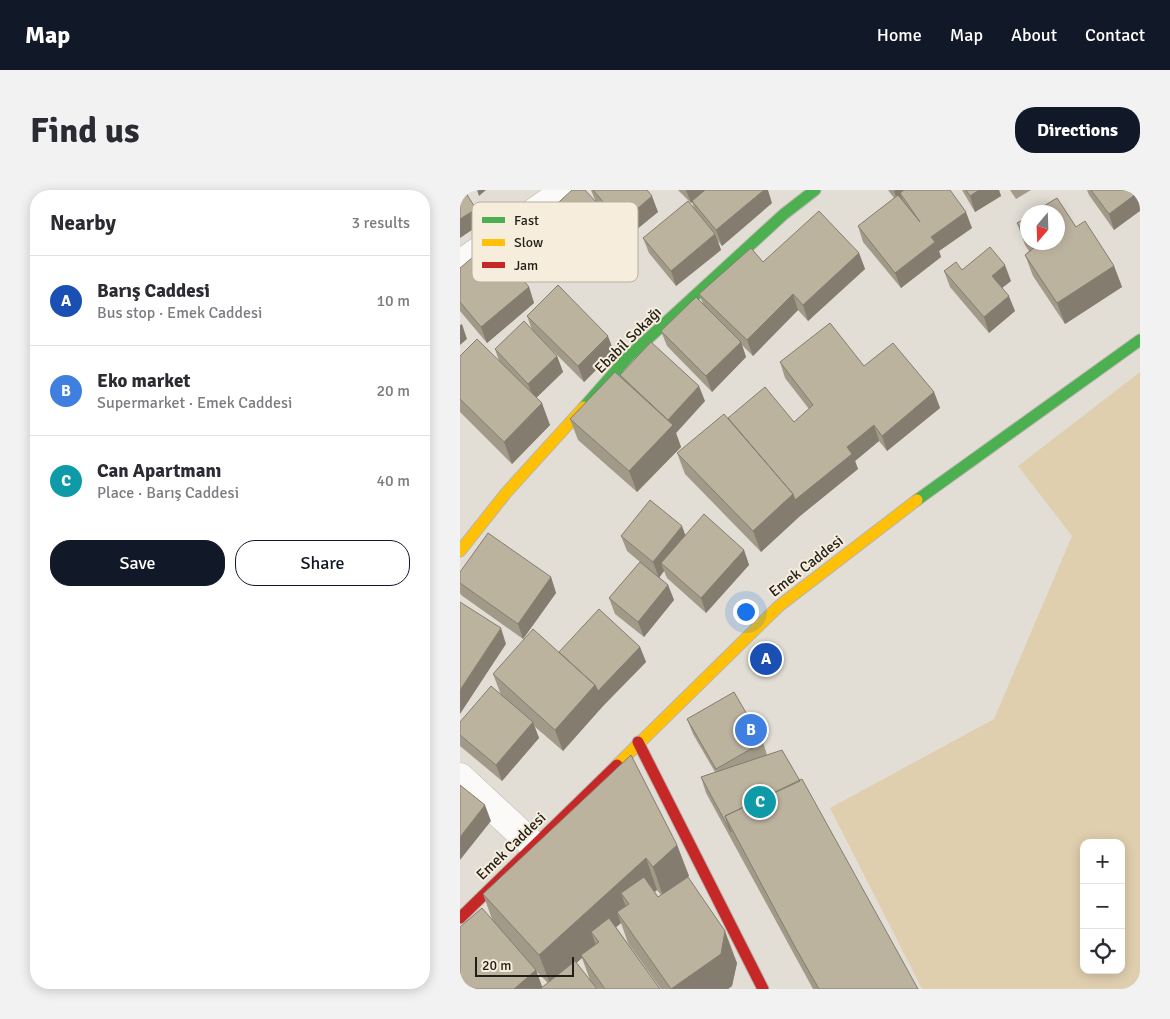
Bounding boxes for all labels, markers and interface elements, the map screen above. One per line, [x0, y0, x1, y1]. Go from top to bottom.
text: Map [25, 20, 70, 50]
text: Home [877, 24, 922, 46]
text: Map [950, 24, 983, 46]
text: About [1011, 24, 1057, 46]
text: Contact [1085, 24, 1145, 46]
button: Directions [1015, 107, 1140, 153]
text: Find us [30, 109, 140, 152]
legend [472, 202, 638, 282]
north arrow [1020, 205, 1065, 250]
text: Nearby [50, 210, 116, 236]
text: Fast [514, 212, 539, 229]
text: 3 results [351, 213, 410, 233]
text: Slow [514, 234, 543, 251]
text: Jam [514, 257, 538, 274]
text: Barış Caddesi [97, 279, 210, 303]
text: A [61, 291, 71, 311]
text: 10 m [376, 291, 410, 311]
text: Bus stop · Emek Caddesi [97, 303, 262, 323]
street label: Ebabil Sokağı [591, 303, 665, 377]
text: Eko market [97, 369, 190, 393]
text: B [61, 381, 71, 401]
text: 20 m [376, 381, 410, 401]
text: Supermarket · Emek Caddesi [97, 393, 292, 413]
text: Can Apartmanı [97, 459, 222, 483]
text: C [61, 471, 71, 491]
text: 40 m [376, 471, 410, 491]
text: Place · Barış Caddesi [97, 483, 239, 503]
street label: Emek Caddesi [765, 531, 847, 601]
button: Save [50, 540, 225, 586]
button: Share [235, 540, 410, 586]
your location [733, 599, 759, 625]
pin: A [750, 640, 782, 678]
pin: B [735, 711, 767, 749]
pin: C [744, 783, 776, 821]
street label: Emek Caddesi [473, 808, 549, 884]
map controls [1080, 839, 1125, 974]
button: + [1080, 839, 1125, 884]
button: − [1080, 884, 1125, 929]
button: locate [1080, 929, 1125, 974]
scale bar [475, 954, 574, 977]
text: 20 m [482, 957, 511, 974]

